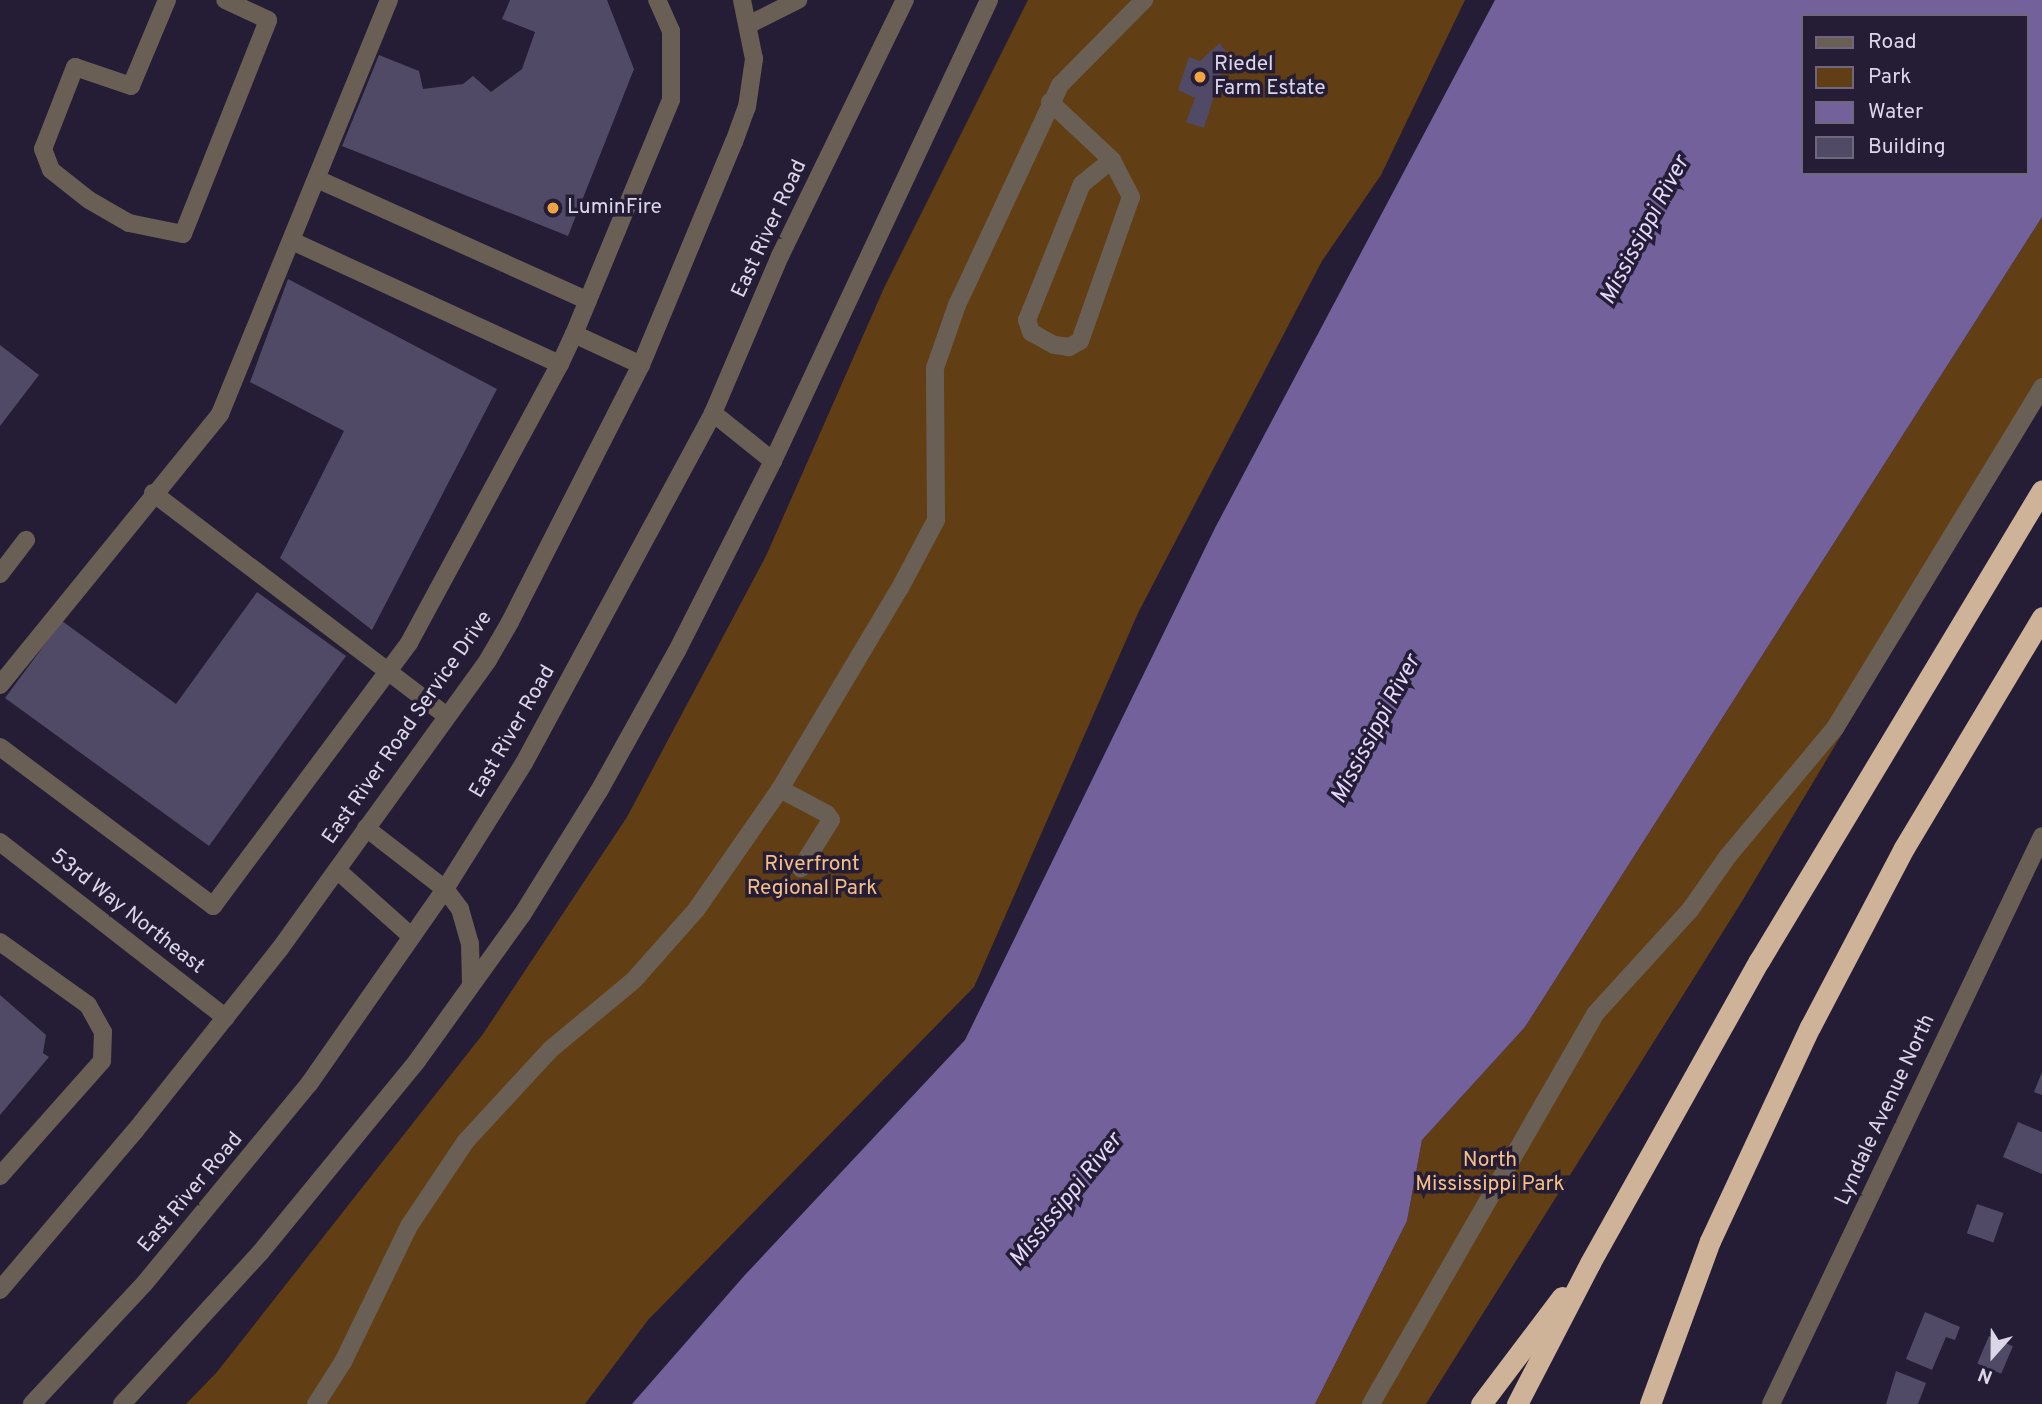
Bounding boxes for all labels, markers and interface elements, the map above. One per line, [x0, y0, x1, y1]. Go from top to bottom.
legend [1800, 14, 2028, 175]
text: Road [1868, 29, 1917, 56]
place label: Riedel Farm Estate [1214, 52, 1326, 102]
text: Park [1868, 64, 1911, 91]
marker: Riedel Farm Estate [1192, 69, 1208, 85]
text: Water [1868, 99, 1923, 126]
text: Building [1868, 134, 1946, 161]
water label: Mississippi River [1595, 152, 1697, 310]
street label: East River Road [727, 156, 813, 302]
place label: LuminFire [567, 195, 662, 221]
marker: LuminFire [545, 200, 561, 216]
street label: East River Road Service Drive [318, 607, 498, 849]
water label: Mississippi River [1326, 651, 1428, 809]
street label: East River Road [465, 661, 561, 803]
street label: 53rd Way Northeast [45, 844, 209, 980]
park label: Riverfront Regional Park [747, 852, 877, 902]
street label: Lyndale Avenue North [1831, 1010, 1941, 1210]
street label: East River Road [133, 1128, 249, 1258]
water label: Mississippi River [1005, 1129, 1129, 1273]
park label: North Mississippi Park [1415, 1148, 1565, 1198]
north arrow [1958, 1320, 2028, 1390]
text: N [1975, 1361, 1996, 1388]

